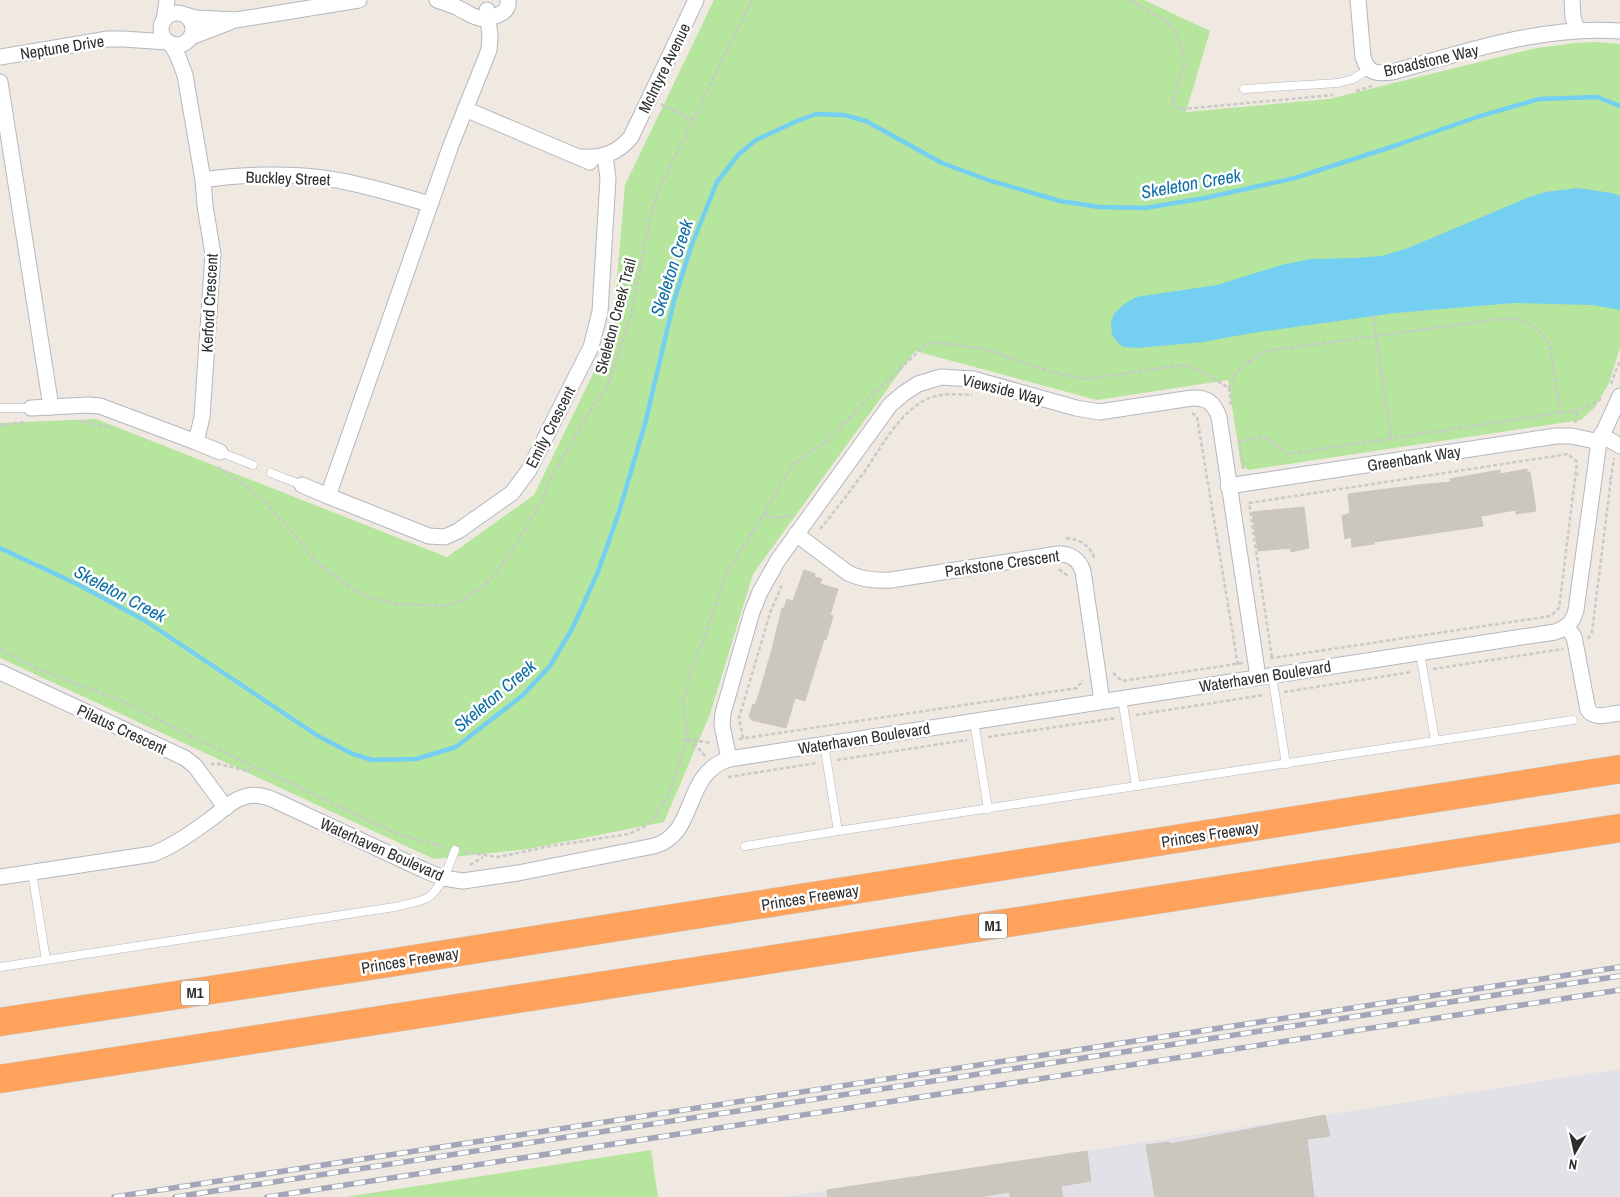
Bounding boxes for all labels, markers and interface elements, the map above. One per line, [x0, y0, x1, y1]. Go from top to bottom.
street label: McIntyre Avenue [633, 19, 695, 117]
street label: Neptune Drive [19, 30, 105, 64]
street label: Broadstone Way [1382, 38, 1481, 82]
water label: Skeleton Creek [1139, 162, 1243, 205]
street label: Buckley Street [245, 166, 331, 190]
water label: Skeleton Creek [644, 215, 699, 320]
street label: Kerford Crescent [195, 253, 223, 353]
street label: Skeleton Creek Trail [589, 256, 641, 376]
street label: Viewside Way [960, 368, 1046, 410]
street label: Emily Crescent [520, 382, 580, 472]
street label: Greenbank Way [1366, 440, 1463, 476]
street label: Parkstone Crescent [943, 544, 1061, 582]
water label: Skeleton Creek [70, 559, 171, 629]
water label: Skeleton Creek [448, 653, 542, 738]
street label: Waterhaven Boulevard [1198, 655, 1332, 697]
street label: Pilatus Crescent [74, 699, 171, 759]
street label: Waterhaven Boulevard [797, 717, 931, 759]
street label: Waterhaven Boulevard [317, 812, 447, 886]
street label: Princes Freeway [1160, 815, 1261, 853]
street label: Princes Freeway [760, 878, 861, 916]
road number: M1 [979, 914, 1007, 938]
street label: Princes Freeway [360, 941, 461, 979]
road number: M1 [181, 980, 209, 1006]
north arrow [1550, 1127, 1600, 1177]
text: N [1567, 1155, 1578, 1174]

